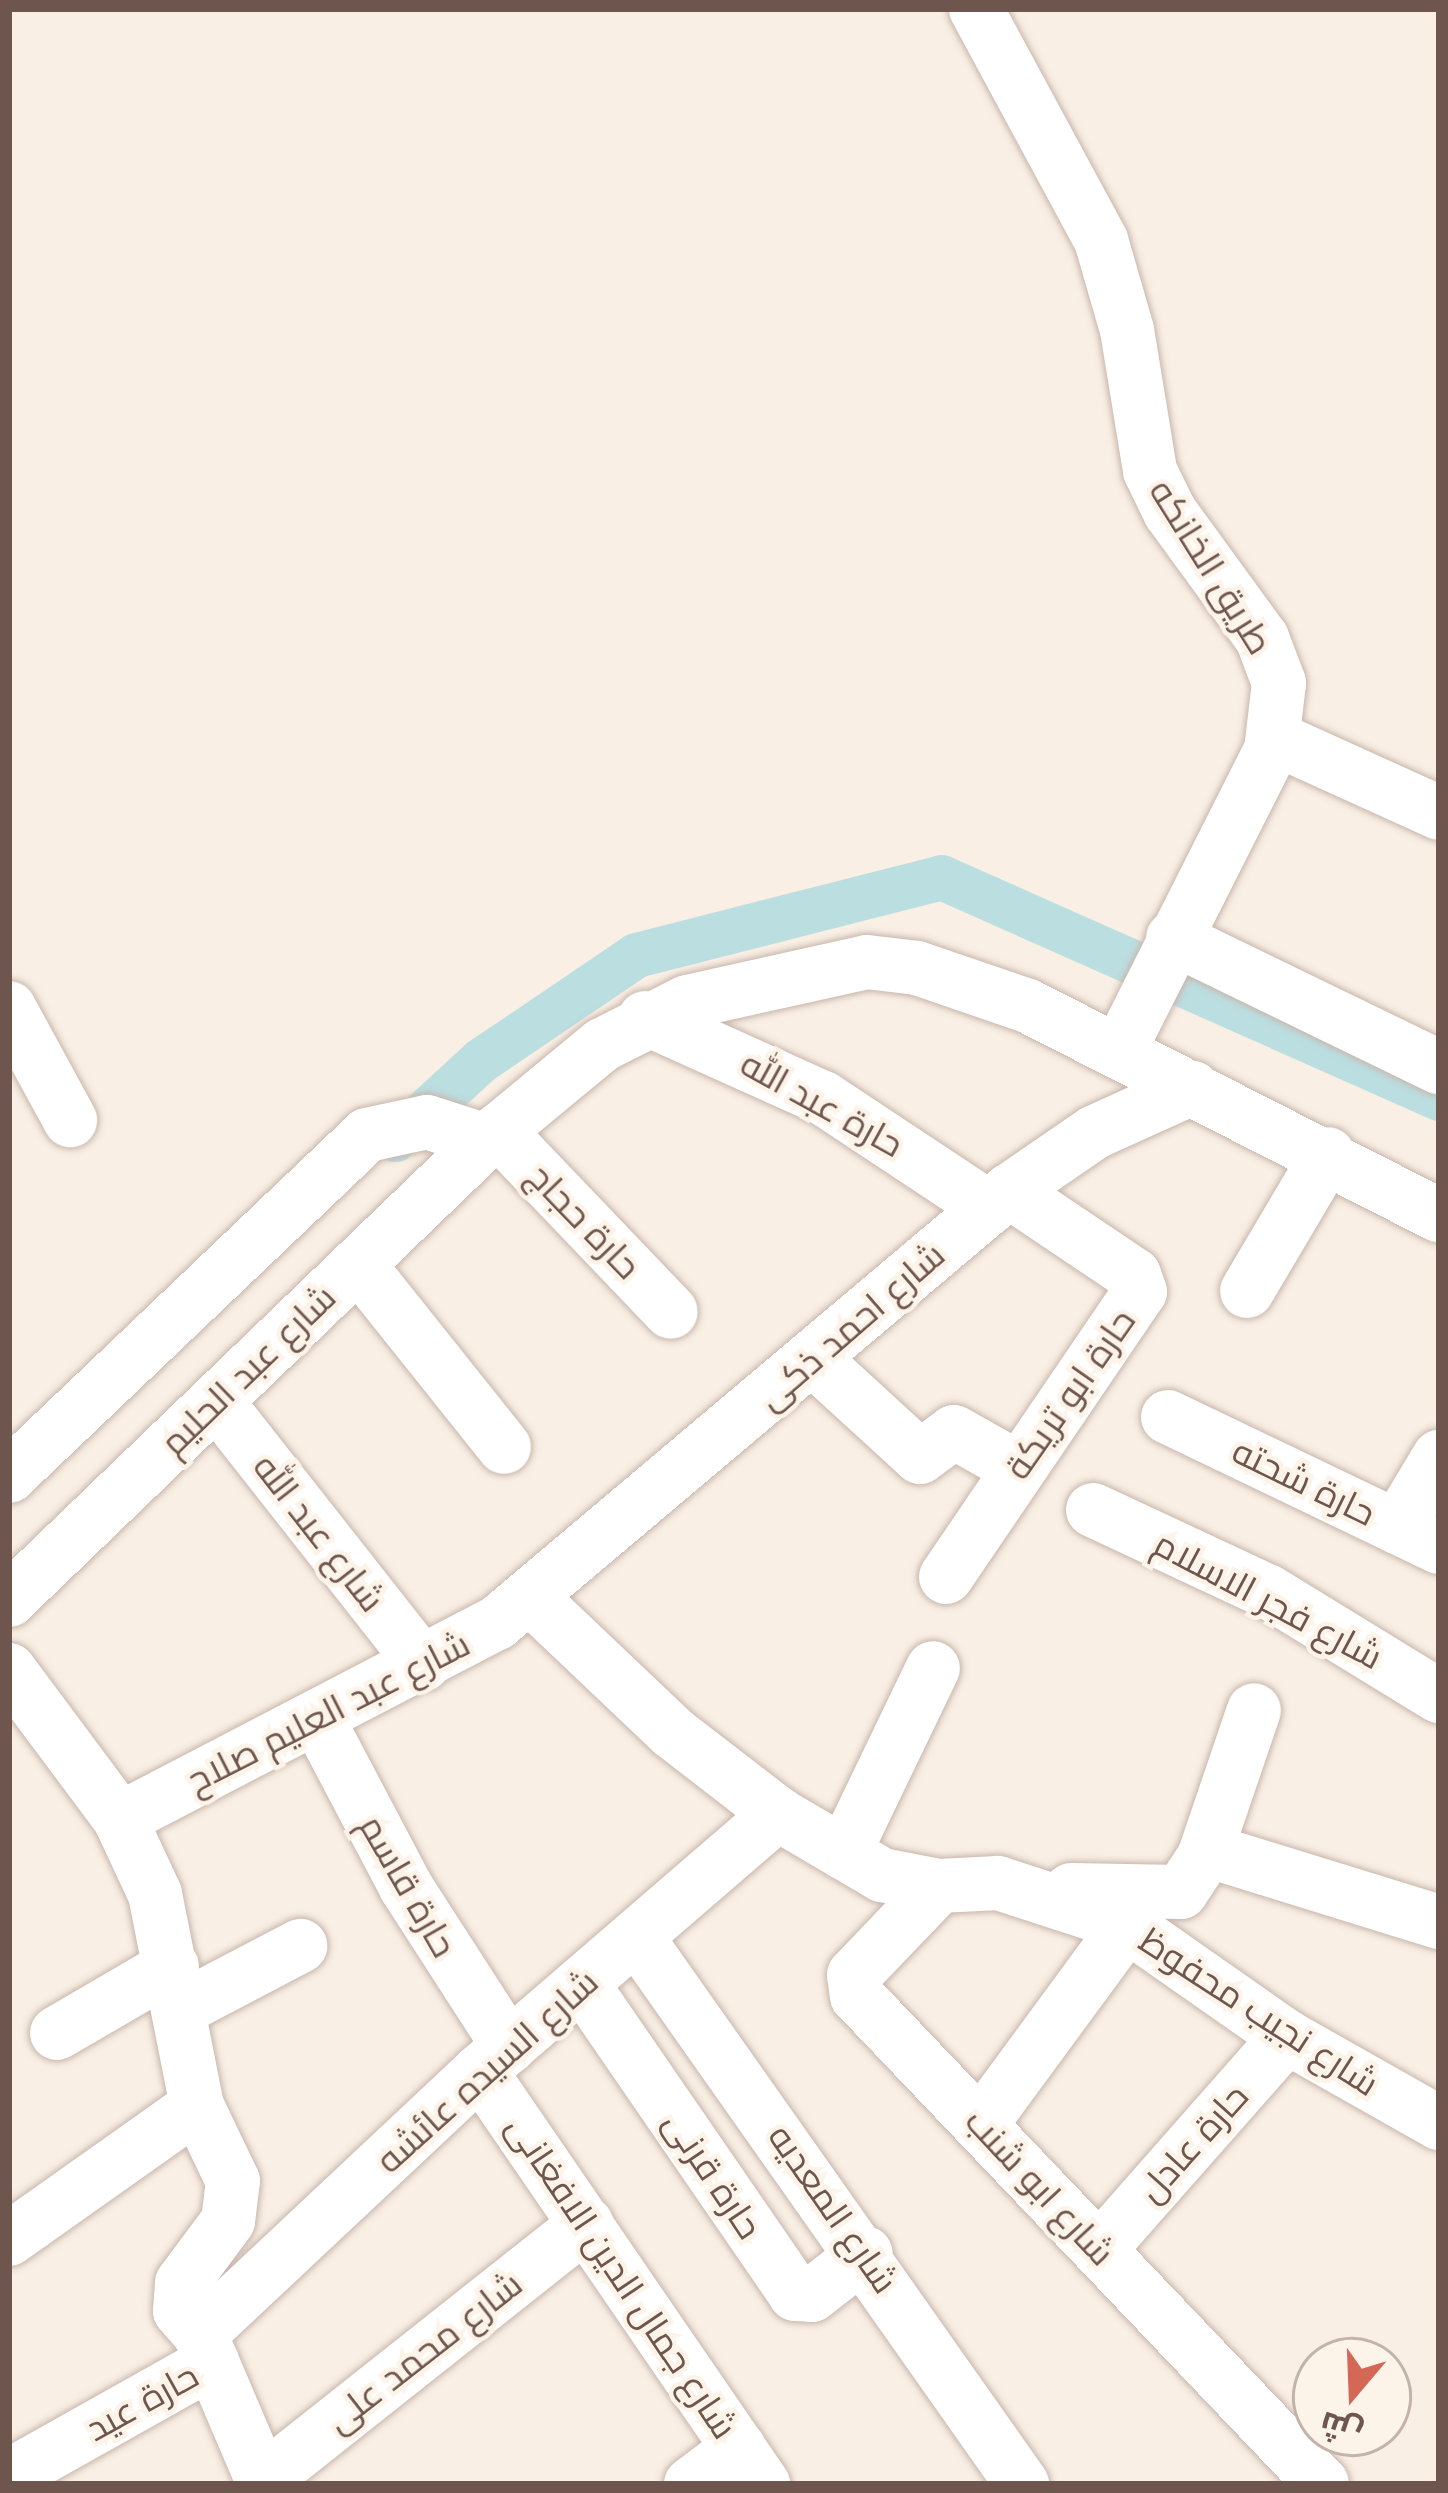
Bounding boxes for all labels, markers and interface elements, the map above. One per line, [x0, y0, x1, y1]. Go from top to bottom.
street label: طريق الخانكه [1140, 472, 1282, 662]
street label: حارة عبد الله [733, 1042, 911, 1166]
street label: حارة حجاج [518, 1154, 650, 1288]
street label: شارع احمد ذكى [749, 1233, 953, 1419]
street label: شارع عبد الحليم [151, 1276, 345, 1464]
street label: حارة ابو تريكة [996, 1301, 1144, 1487]
street label: حارة شحته [1226, 1429, 1382, 1535]
street label: شارع عبد الله [244, 1446, 394, 1620]
street label: شارع فجر الاسلام [1146, 1522, 1390, 1678]
street label: شارع عبد العليم صلاح [179, 1622, 477, 1802]
street label: حارة قاسم [350, 1807, 466, 1965]
street label: شارع نجيب محفوظ [1131, 1919, 1387, 2105]
street label: شارع السيده عائشه [367, 1960, 607, 2182]
street label: حارة عادل [1129, 2075, 1257, 2211]
street label: شارع ابو شنب [956, 2100, 1124, 2274]
street label: حارة قرنى [655, 2103, 771, 2247]
street label: شارع جمال الدين الافغانى [498, 2107, 746, 2447]
street label: شارع المعديه [759, 2116, 907, 2302]
street label: شارع محمد على [318, 2262, 530, 2442]
north arrow [1292, 2337, 1412, 2457]
street label: حارة عيد [78, 2354, 206, 2450]
text: ش [1314, 2401, 1368, 2456]

